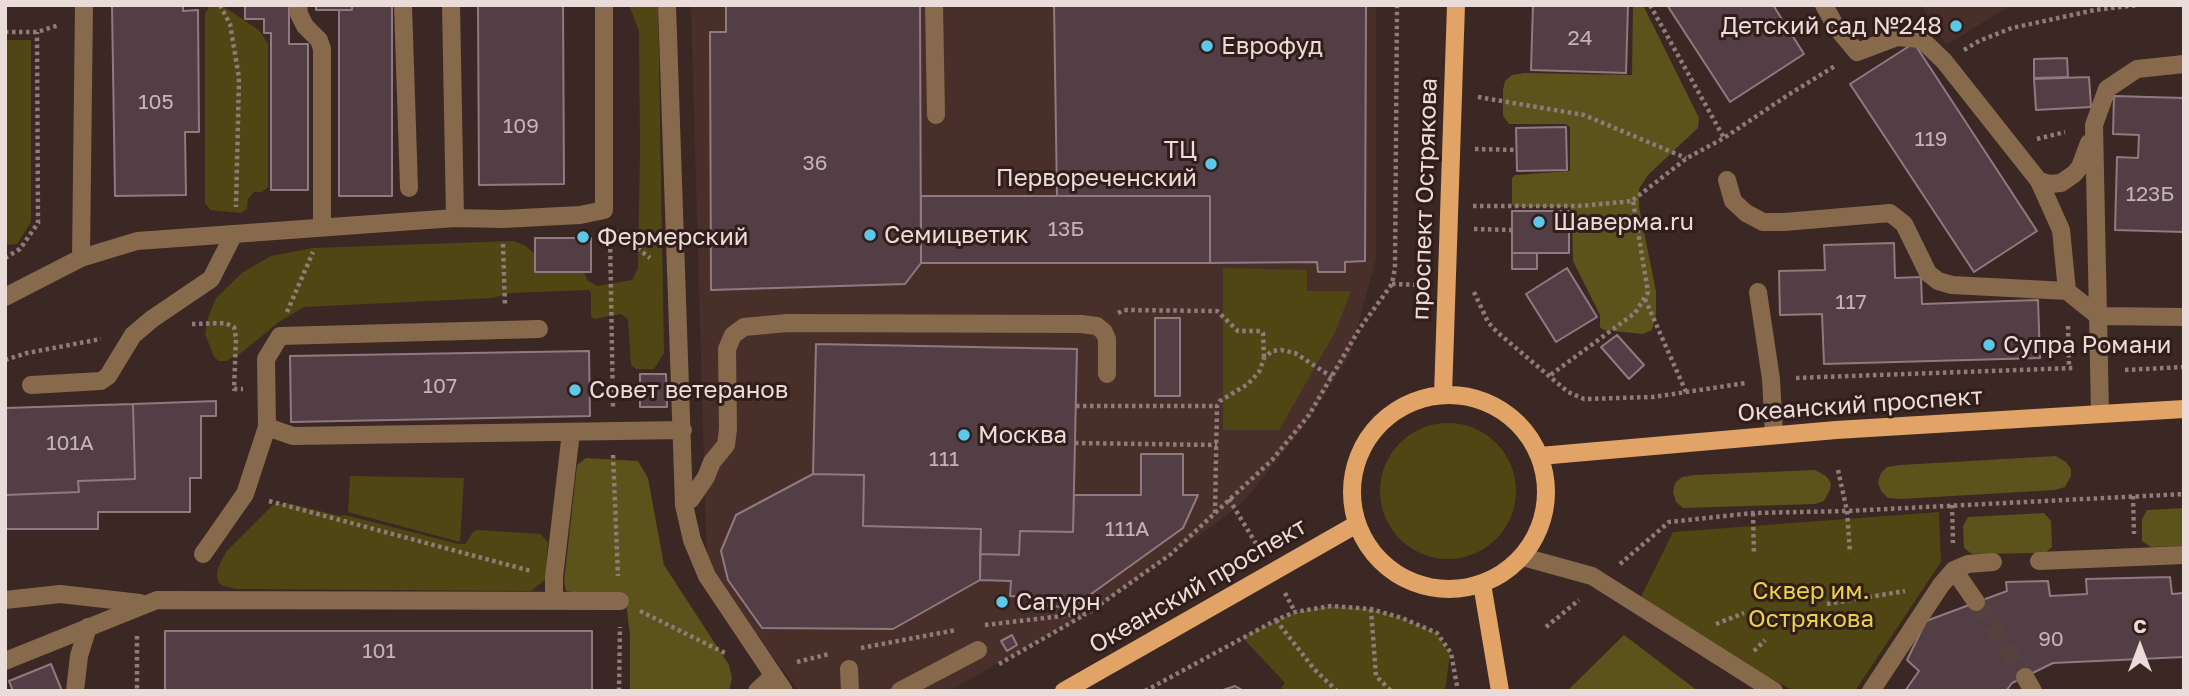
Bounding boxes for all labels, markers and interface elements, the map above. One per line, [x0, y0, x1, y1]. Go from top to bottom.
place label: Детский сад №248 [1721, 12, 1942, 40]
marker: Детский сад №248 [1948, 18, 1964, 34]
house number: 24 [1568, 25, 1592, 51]
place label: Еврофуд [1221, 32, 1323, 60]
marker: Еврофуд [1199, 38, 1215, 54]
street label: проспект Острякова [1406, 77, 1444, 321]
house number: 105 [138, 89, 174, 115]
house number: 109 [503, 113, 539, 139]
house number: 119 [1914, 126, 1948, 152]
place label: ТЦ Первореченский [996, 136, 1197, 192]
house number: 36 [803, 150, 827, 176]
marker: ТЦ Первореченский [1203, 156, 1219, 172]
house number: 123Б [2126, 181, 2174, 207]
place label: Шаверма.ru [1553, 208, 1694, 236]
marker: Шаверма.ru [1531, 214, 1547, 230]
house number: 13Б [1048, 216, 1084, 242]
place label: Семицветик [884, 221, 1028, 249]
place label: Фермерский [597, 223, 748, 251]
marker: Семицветик [862, 227, 878, 243]
marker: Фермерский [575, 229, 591, 245]
house number: 117 [1835, 289, 1867, 315]
place label: Супра Романи [2003, 331, 2171, 359]
marker: Супра Романи [1981, 337, 1997, 353]
house number: 107 [423, 373, 457, 399]
place label: Совет ветеранов [589, 376, 788, 404]
marker: Совет ветеранов [567, 382, 583, 398]
street label: Океанский проспект [1736, 382, 1984, 428]
place label: Москва [978, 421, 1067, 449]
marker: Москва [956, 427, 972, 443]
house number: 101А [46, 430, 94, 456]
house number: 111 [929, 446, 959, 472]
street label: Океанский проспект [1084, 512, 1312, 660]
house number: 111А [1105, 516, 1149, 542]
park label: Сквер им. Острякова [1748, 577, 1874, 633]
place label: Сатурн [1016, 588, 1101, 616]
marker: Сатурн [994, 594, 1010, 610]
north arrow [2105, 612, 2175, 682]
text: С [2133, 614, 2147, 637]
house number: 90 [2038, 626, 2064, 652]
house number: 101 [362, 638, 396, 664]

